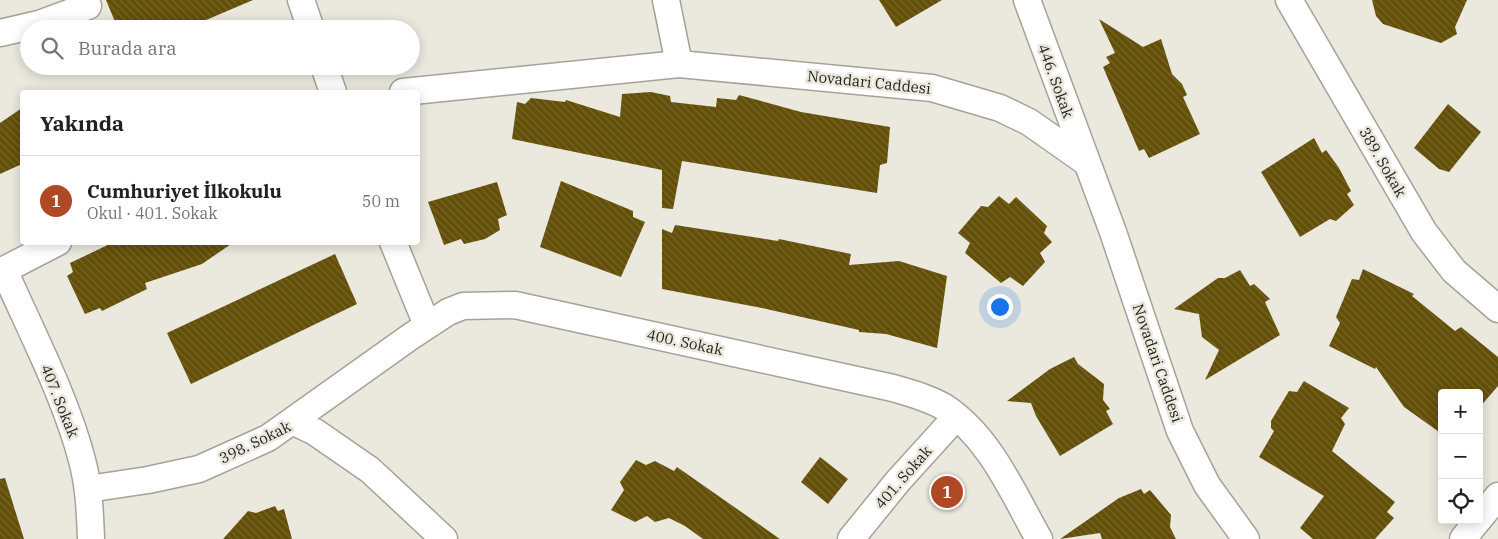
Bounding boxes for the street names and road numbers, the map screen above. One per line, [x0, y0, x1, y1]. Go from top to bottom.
street label: 446. Sokak [1034, 41, 1078, 121]
street label: Novadari Caddesi [806, 66, 932, 98]
street label: 389. Sokak [1355, 124, 1411, 201]
street label: Novadari Caddesi [1129, 301, 1187, 425]
street label: 400. Sokak [645, 325, 725, 359]
street label: 407. Sokak [37, 362, 83, 441]
street label: 398. Sokak [216, 416, 294, 468]
street label: 401. Sokak [870, 441, 936, 512]

